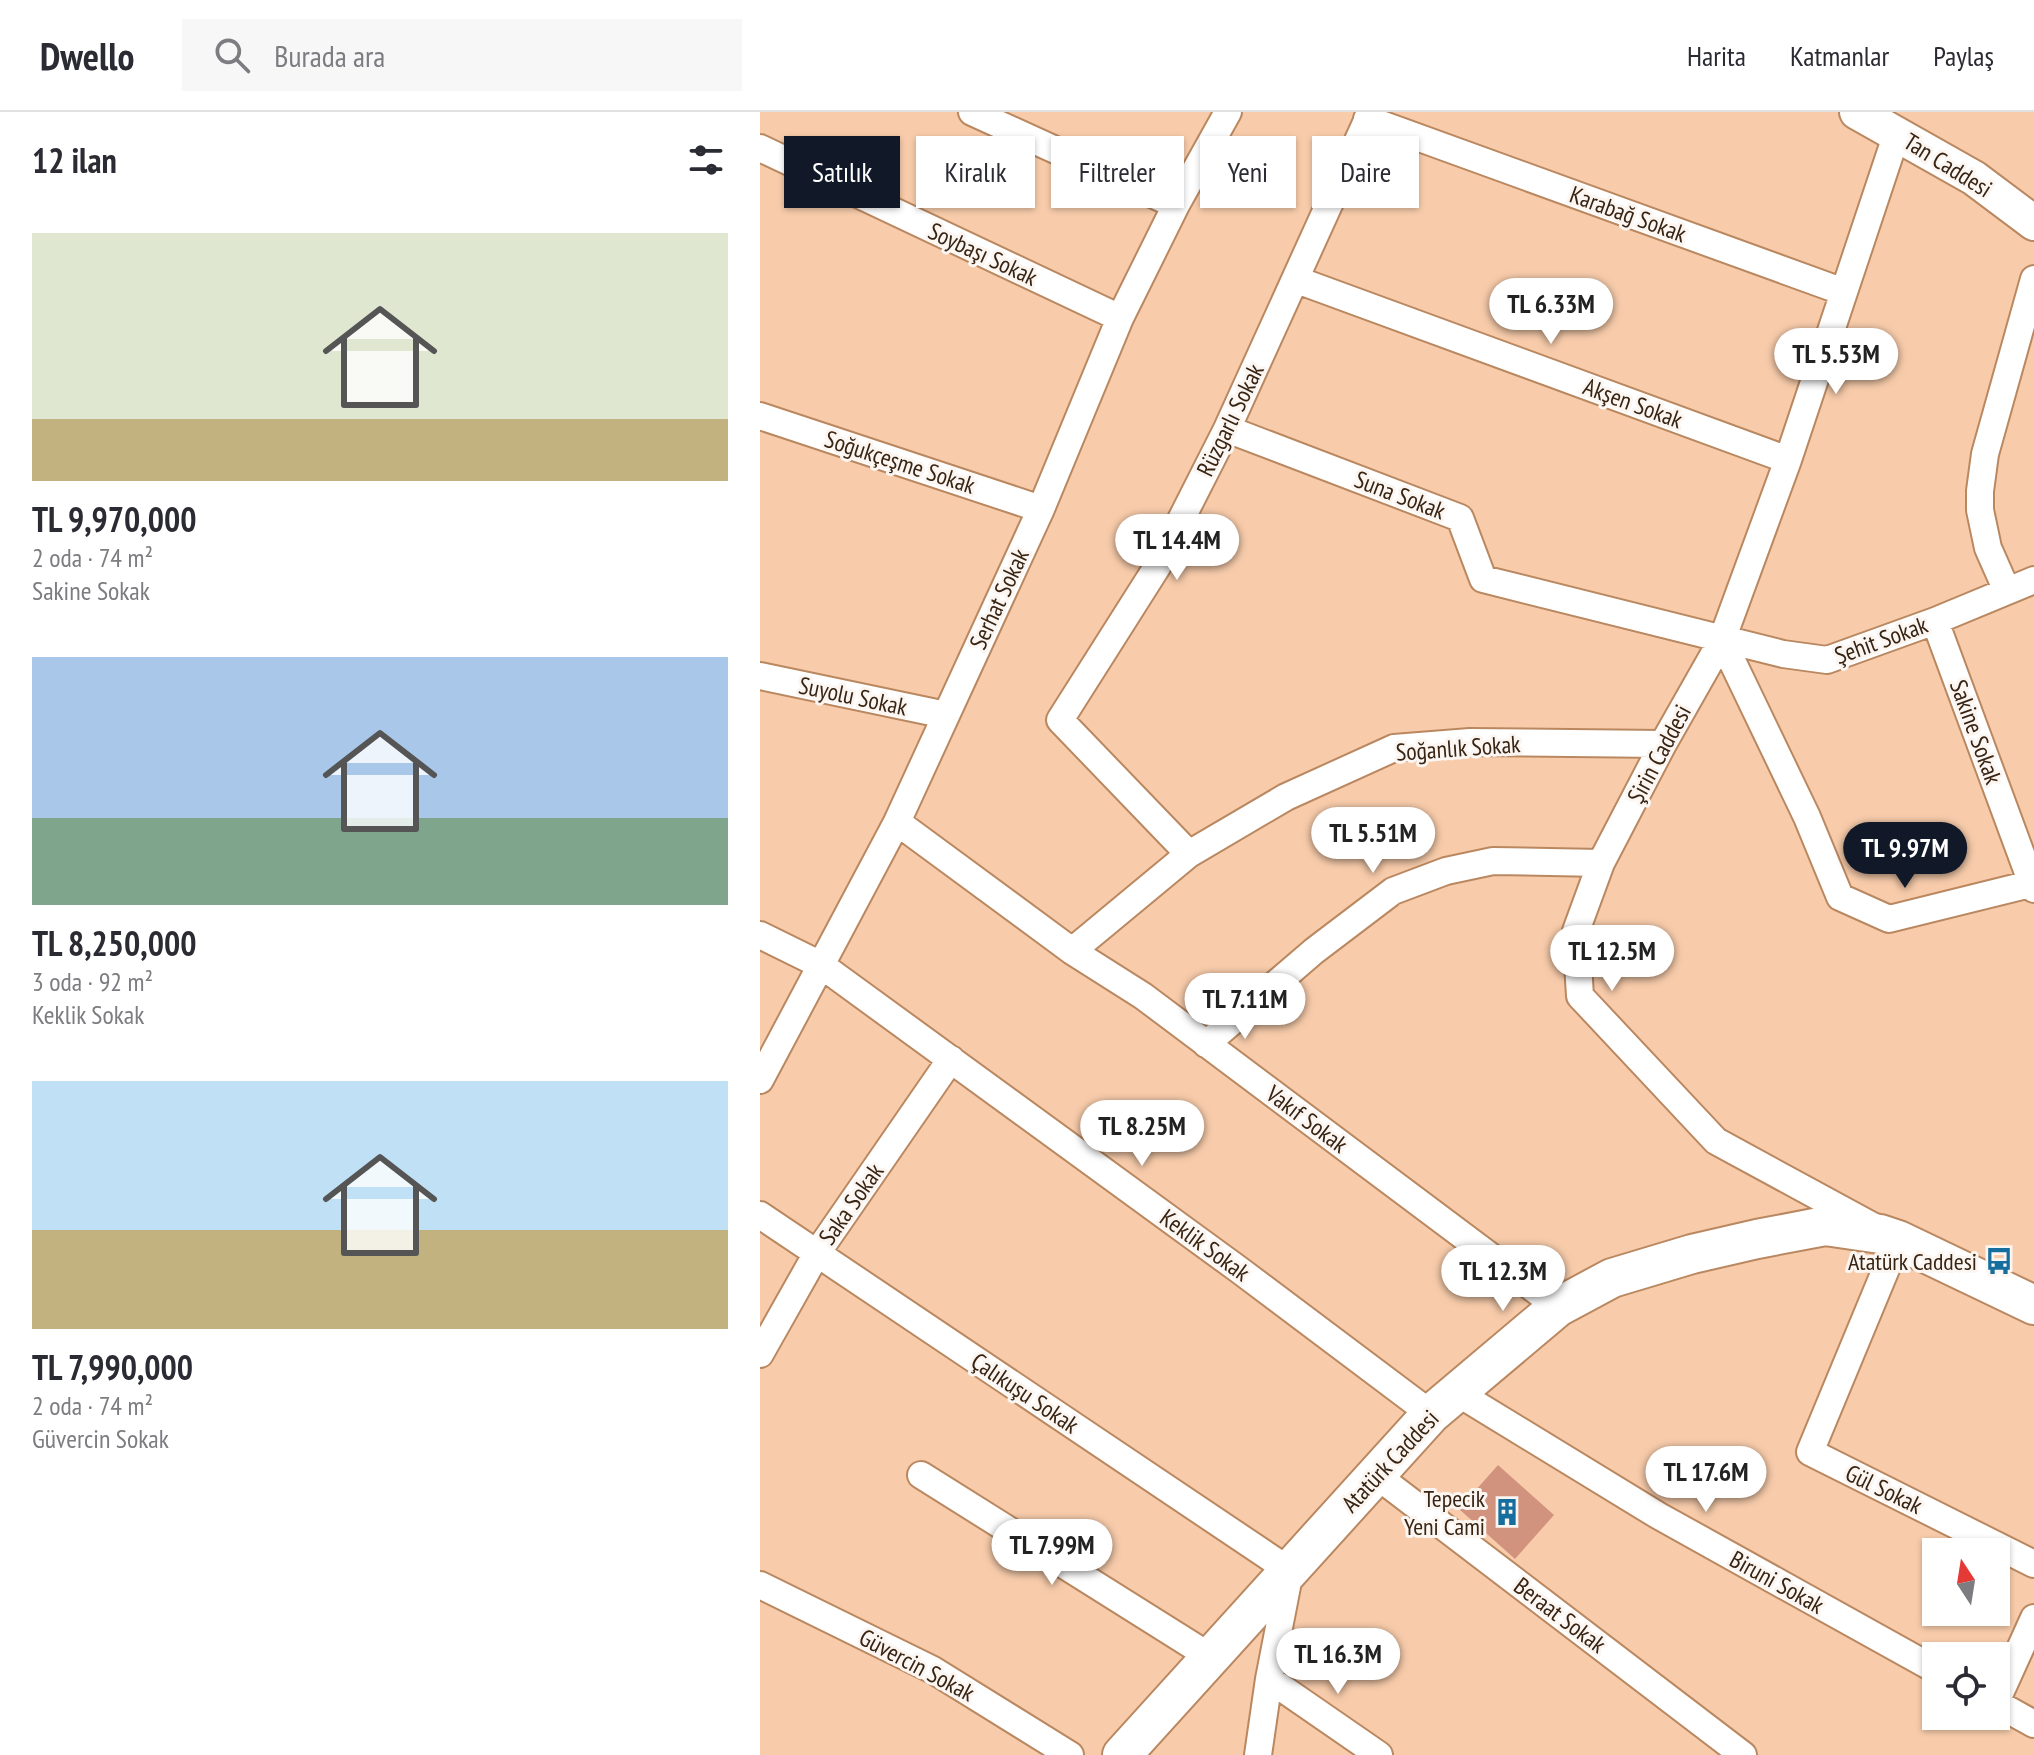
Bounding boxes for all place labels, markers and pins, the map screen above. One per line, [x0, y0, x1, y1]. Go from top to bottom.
pin: TL 6.33M [1468, 278, 1634, 346]
pin: TL 5.53M [1753, 328, 1919, 396]
pin: TL 14.4M [1094, 514, 1260, 582]
pin: TL 5.51M [1290, 807, 1456, 875]
pin: TL 9.97M [1822, 822, 1988, 890]
pin: TL 12.5M [1529, 925, 1695, 993]
pin: TL 7.11M [1162, 973, 1328, 1041]
pin: TL 8.25M [1059, 1100, 1225, 1168]
pin: TL 12.3M [1420, 1245, 1586, 1313]
place label: Atatürk Caddesi [1848, 1246, 1977, 1277]
bus stop icon: Atatürk Caddesi [1984, 1246, 2014, 1276]
pin: TL 17.6M [1623, 1446, 1789, 1514]
place label: Tepecik Yeni Cami [1404, 1483, 1486, 1542]
building icon: Tepecik Yeni Cami [1492, 1497, 1522, 1527]
pin: TL 7.99M [969, 1519, 1135, 1587]
pin: TL 16.3M [1255, 1628, 1421, 1696]

